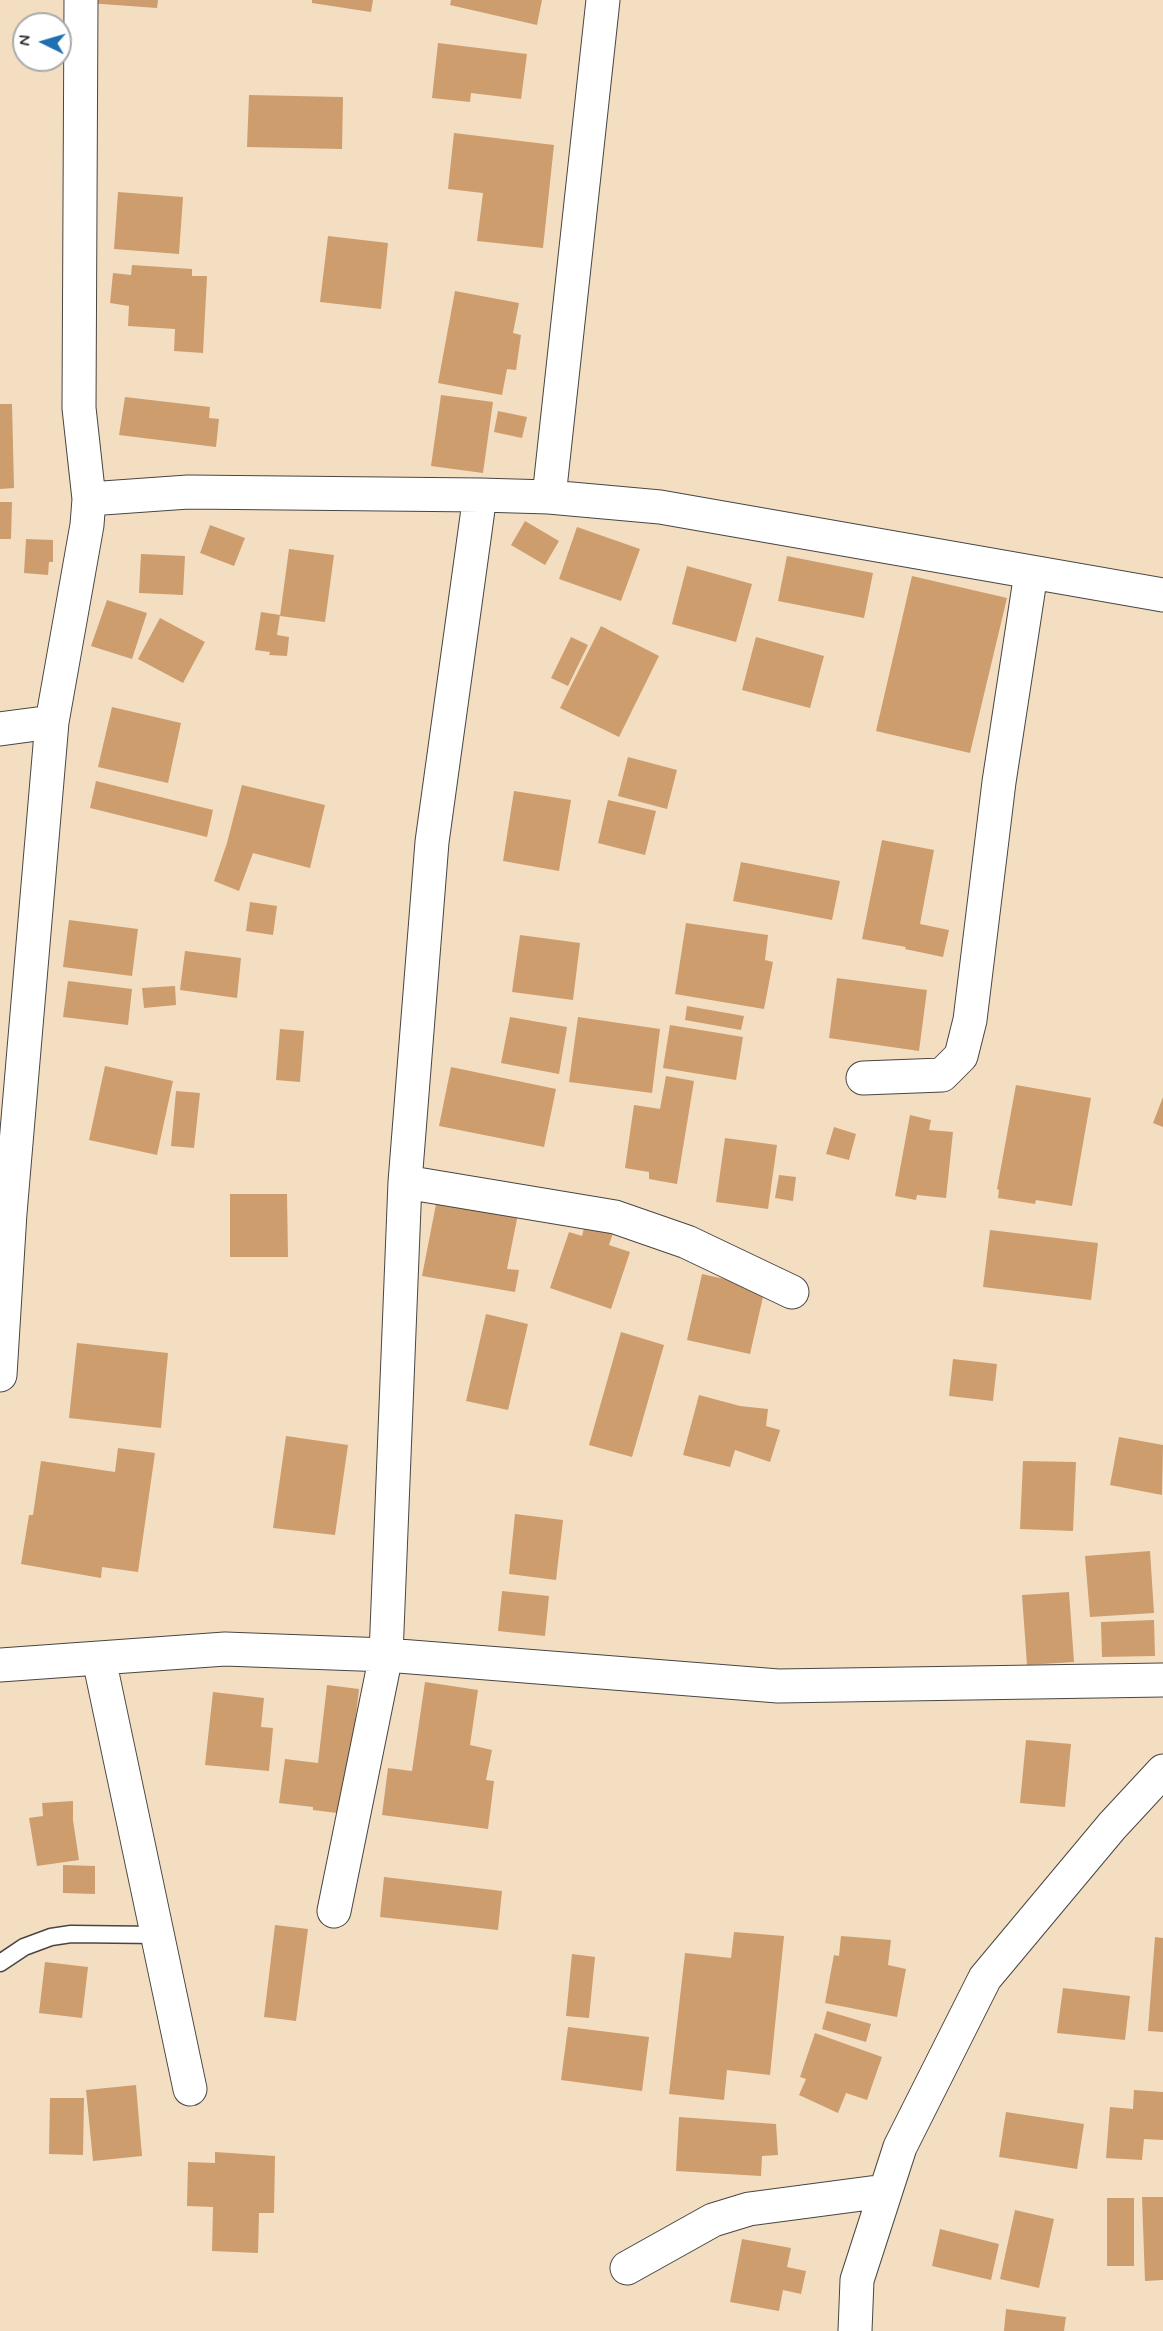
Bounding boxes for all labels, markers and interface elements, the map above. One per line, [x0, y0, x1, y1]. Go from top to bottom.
north arrow [12, 12, 72, 72]
text: N [15, 34, 36, 47]

